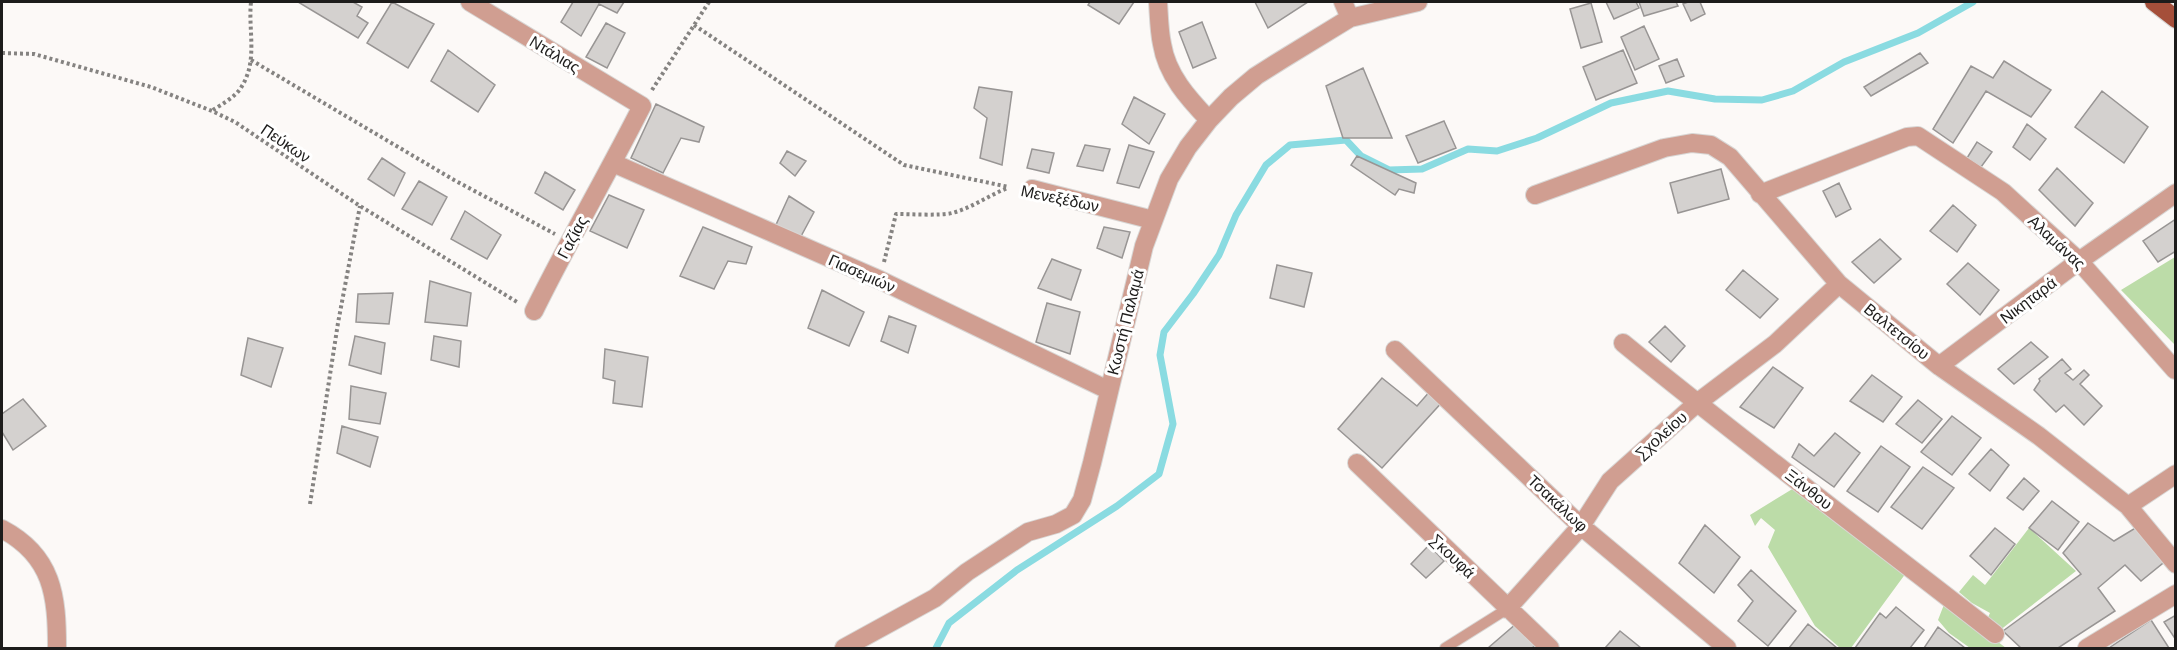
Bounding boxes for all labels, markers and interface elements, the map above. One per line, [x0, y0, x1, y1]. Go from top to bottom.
street label: Ντάλιας [525, 31, 584, 79]
street label: Πεύκων [256, 119, 315, 169]
street label: Μενεξέδων [1019, 180, 1101, 218]
street label: Αλαμάνας [2023, 211, 2090, 275]
street label: Γαζίας [552, 212, 593, 263]
street label: Γιασεμιών [825, 249, 898, 298]
street label: Κωστή Παλαμά [1102, 267, 1150, 377]
street label: Νικηταρά [1996, 272, 2061, 329]
street label: Βαλτετσίου [1859, 299, 1934, 365]
street label: Σχολείου [1631, 407, 1692, 465]
street label: Ξάνθου [1780, 464, 1837, 515]
street label: Τσακάλωφ [1522, 470, 1592, 537]
street label: Σκουφά [1425, 530, 1480, 584]

